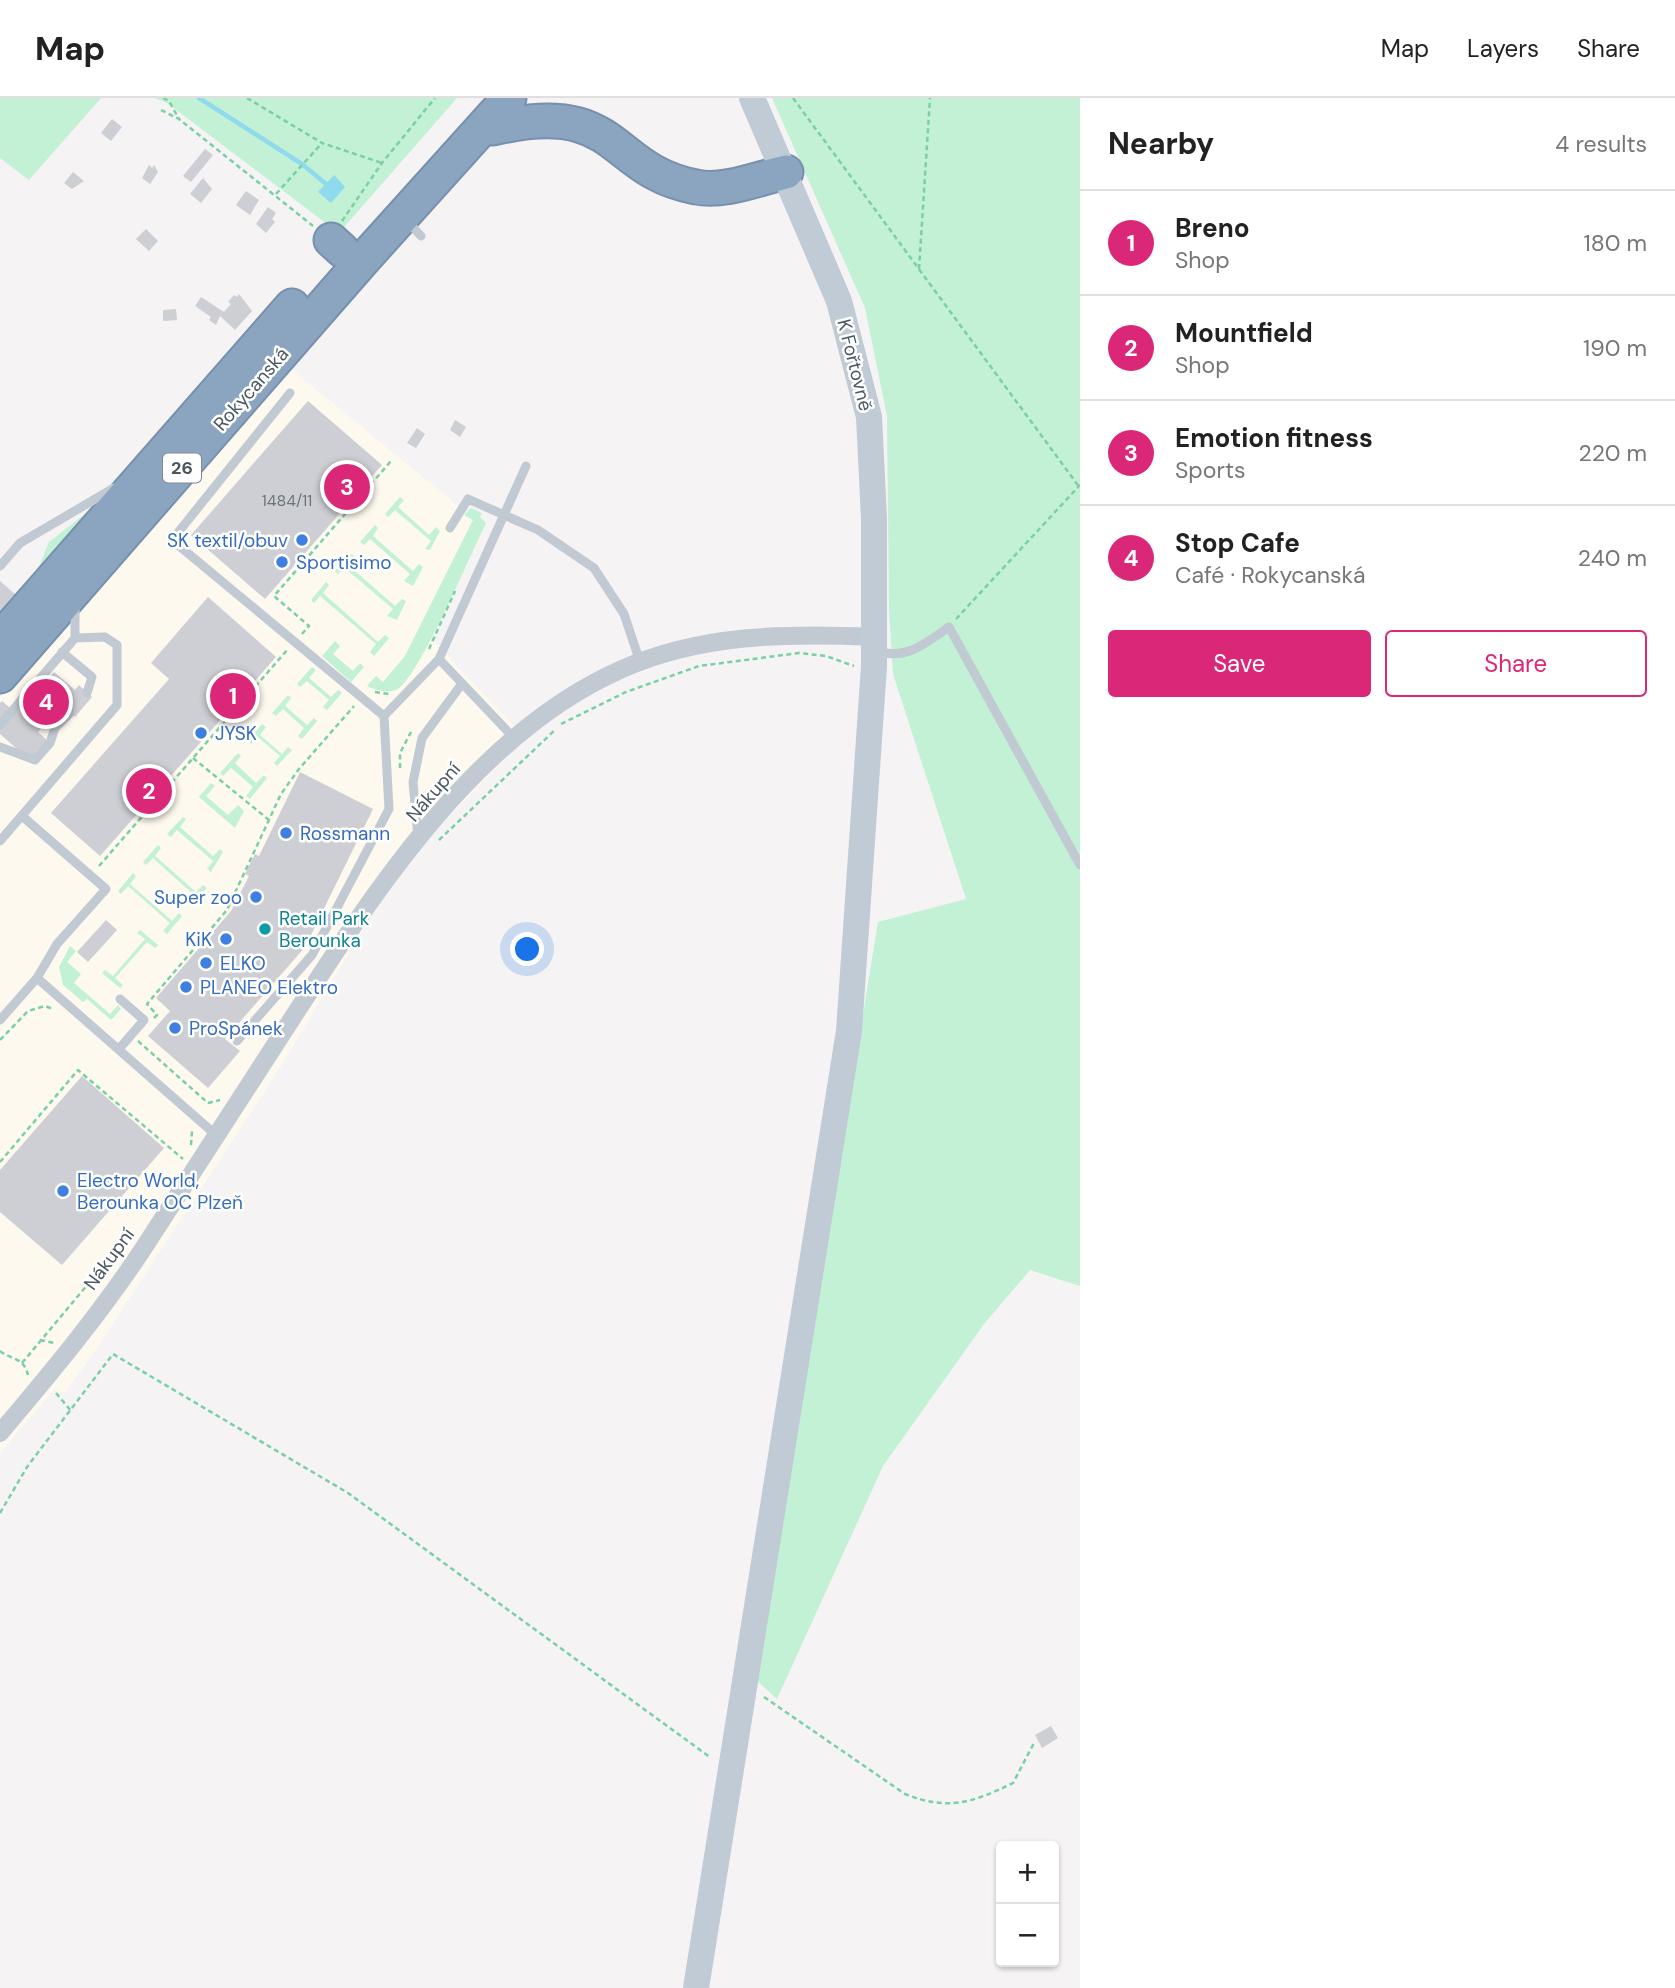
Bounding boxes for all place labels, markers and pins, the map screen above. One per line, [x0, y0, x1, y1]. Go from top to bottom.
pin: 3 [324, 461, 370, 513]
place label: SK textil/obuv [167, 528, 288, 553]
marker: SK textil/obuv [294, 532, 310, 548]
place label: Sportisimo [296, 550, 392, 575]
marker: Sportisimo [274, 554, 290, 570]
pin: 1 [210, 670, 256, 722]
pin: 4 [23, 676, 69, 728]
place label: JYSK [215, 721, 257, 746]
marker: JYSK [193, 725, 209, 741]
pin: 2 [126, 765, 172, 817]
place label: Rossmann [300, 821, 390, 846]
marker: Rossmann [278, 825, 294, 841]
place label: Super zoo [154, 885, 242, 910]
marker: Super zoo [248, 889, 264, 905]
place label: Retail Park Berounka [279, 906, 370, 953]
marker: Retail Park Berounka [257, 921, 273, 937]
place label: KiK [185, 927, 212, 952]
marker: KiK [218, 931, 234, 947]
place label: ELKO [220, 951, 266, 976]
marker: ELKO [198, 955, 214, 971]
place label: PLANEO Elektro [200, 975, 338, 1000]
marker: PLANEO Elektro [178, 979, 194, 995]
place label: ProSpánek [189, 1016, 283, 1041]
marker: ProSpánek [167, 1020, 183, 1036]
place label: Electro World, Berounka OC Plzeň [77, 1168, 243, 1215]
marker: Electro World, Berounka OC Plzeň [55, 1183, 71, 1199]

